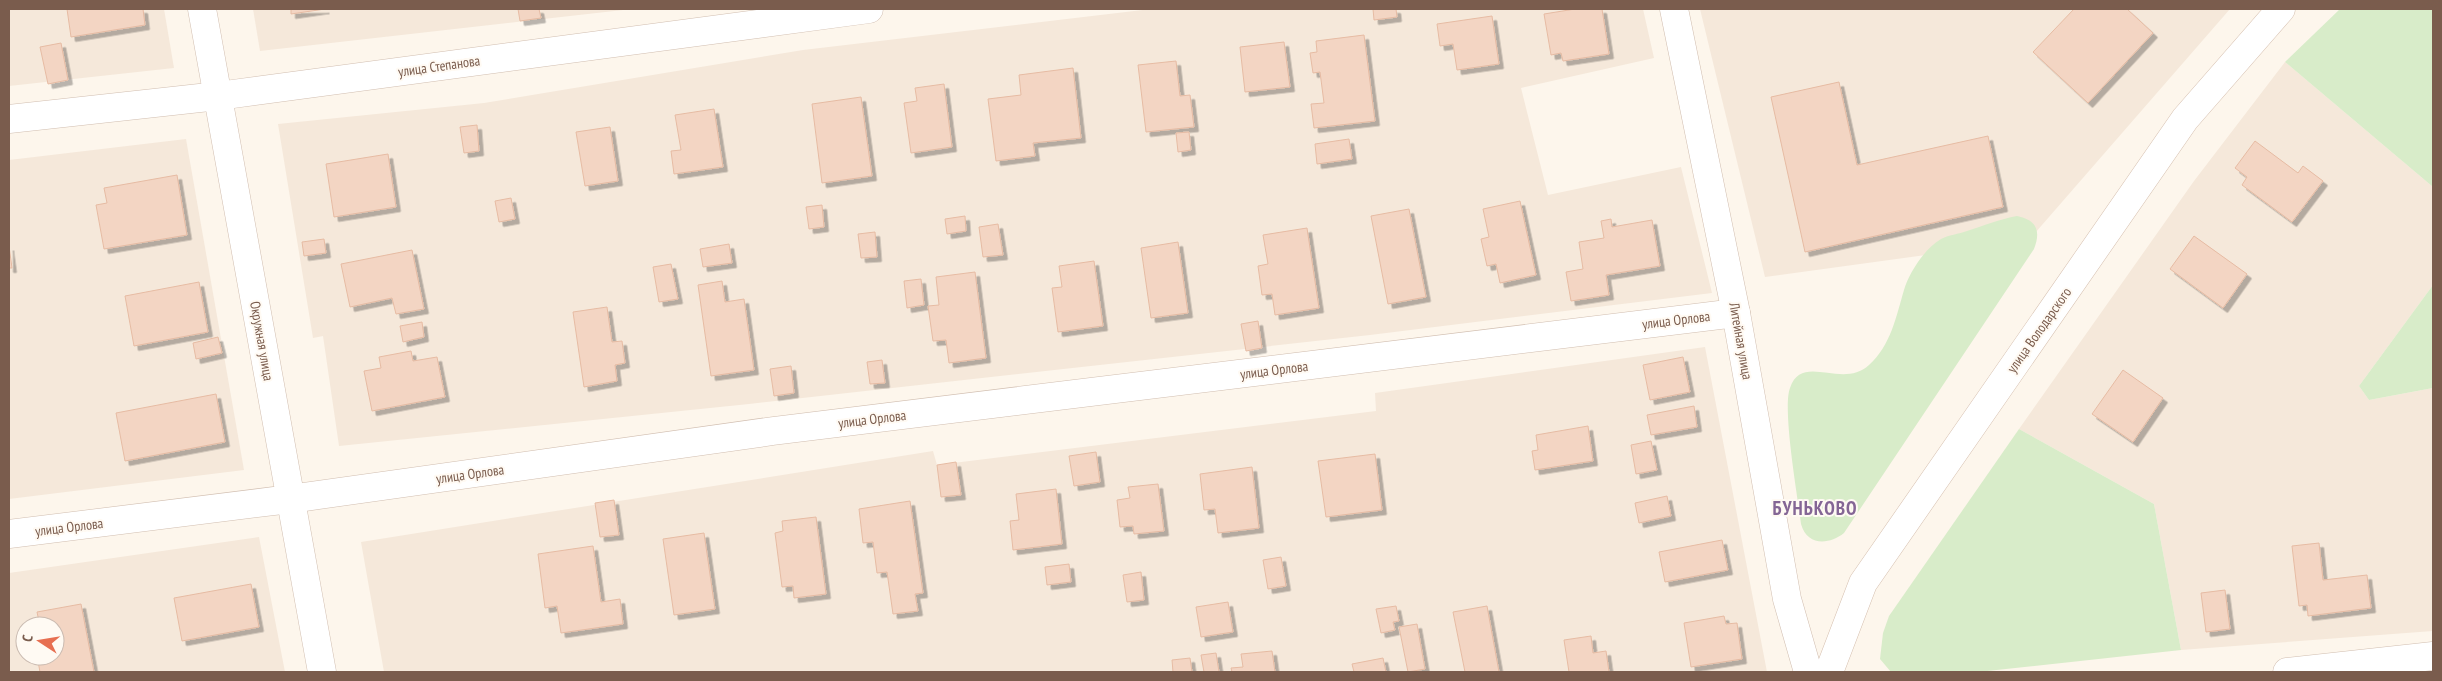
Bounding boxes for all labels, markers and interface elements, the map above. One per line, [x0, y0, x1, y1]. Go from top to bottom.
street label: улица Степанова [397, 51, 481, 81]
street label: улица Володарского [2003, 284, 2075, 376]
street label: Окружная улица [246, 300, 278, 382]
street label: Литейная улица [1725, 300, 1757, 381]
street label: улица Орлова [1641, 307, 1711, 333]
street label: улица Орлова [1239, 357, 1309, 383]
street label: улица Орлова [837, 406, 907, 432]
street label: улица Орлова [435, 460, 505, 488]
district label: БУНЬКОВО [1773, 496, 1857, 520]
street label: улица Орлова [34, 514, 104, 540]
north arrow [15, 616, 65, 666]
text: С [18, 633, 37, 643]

